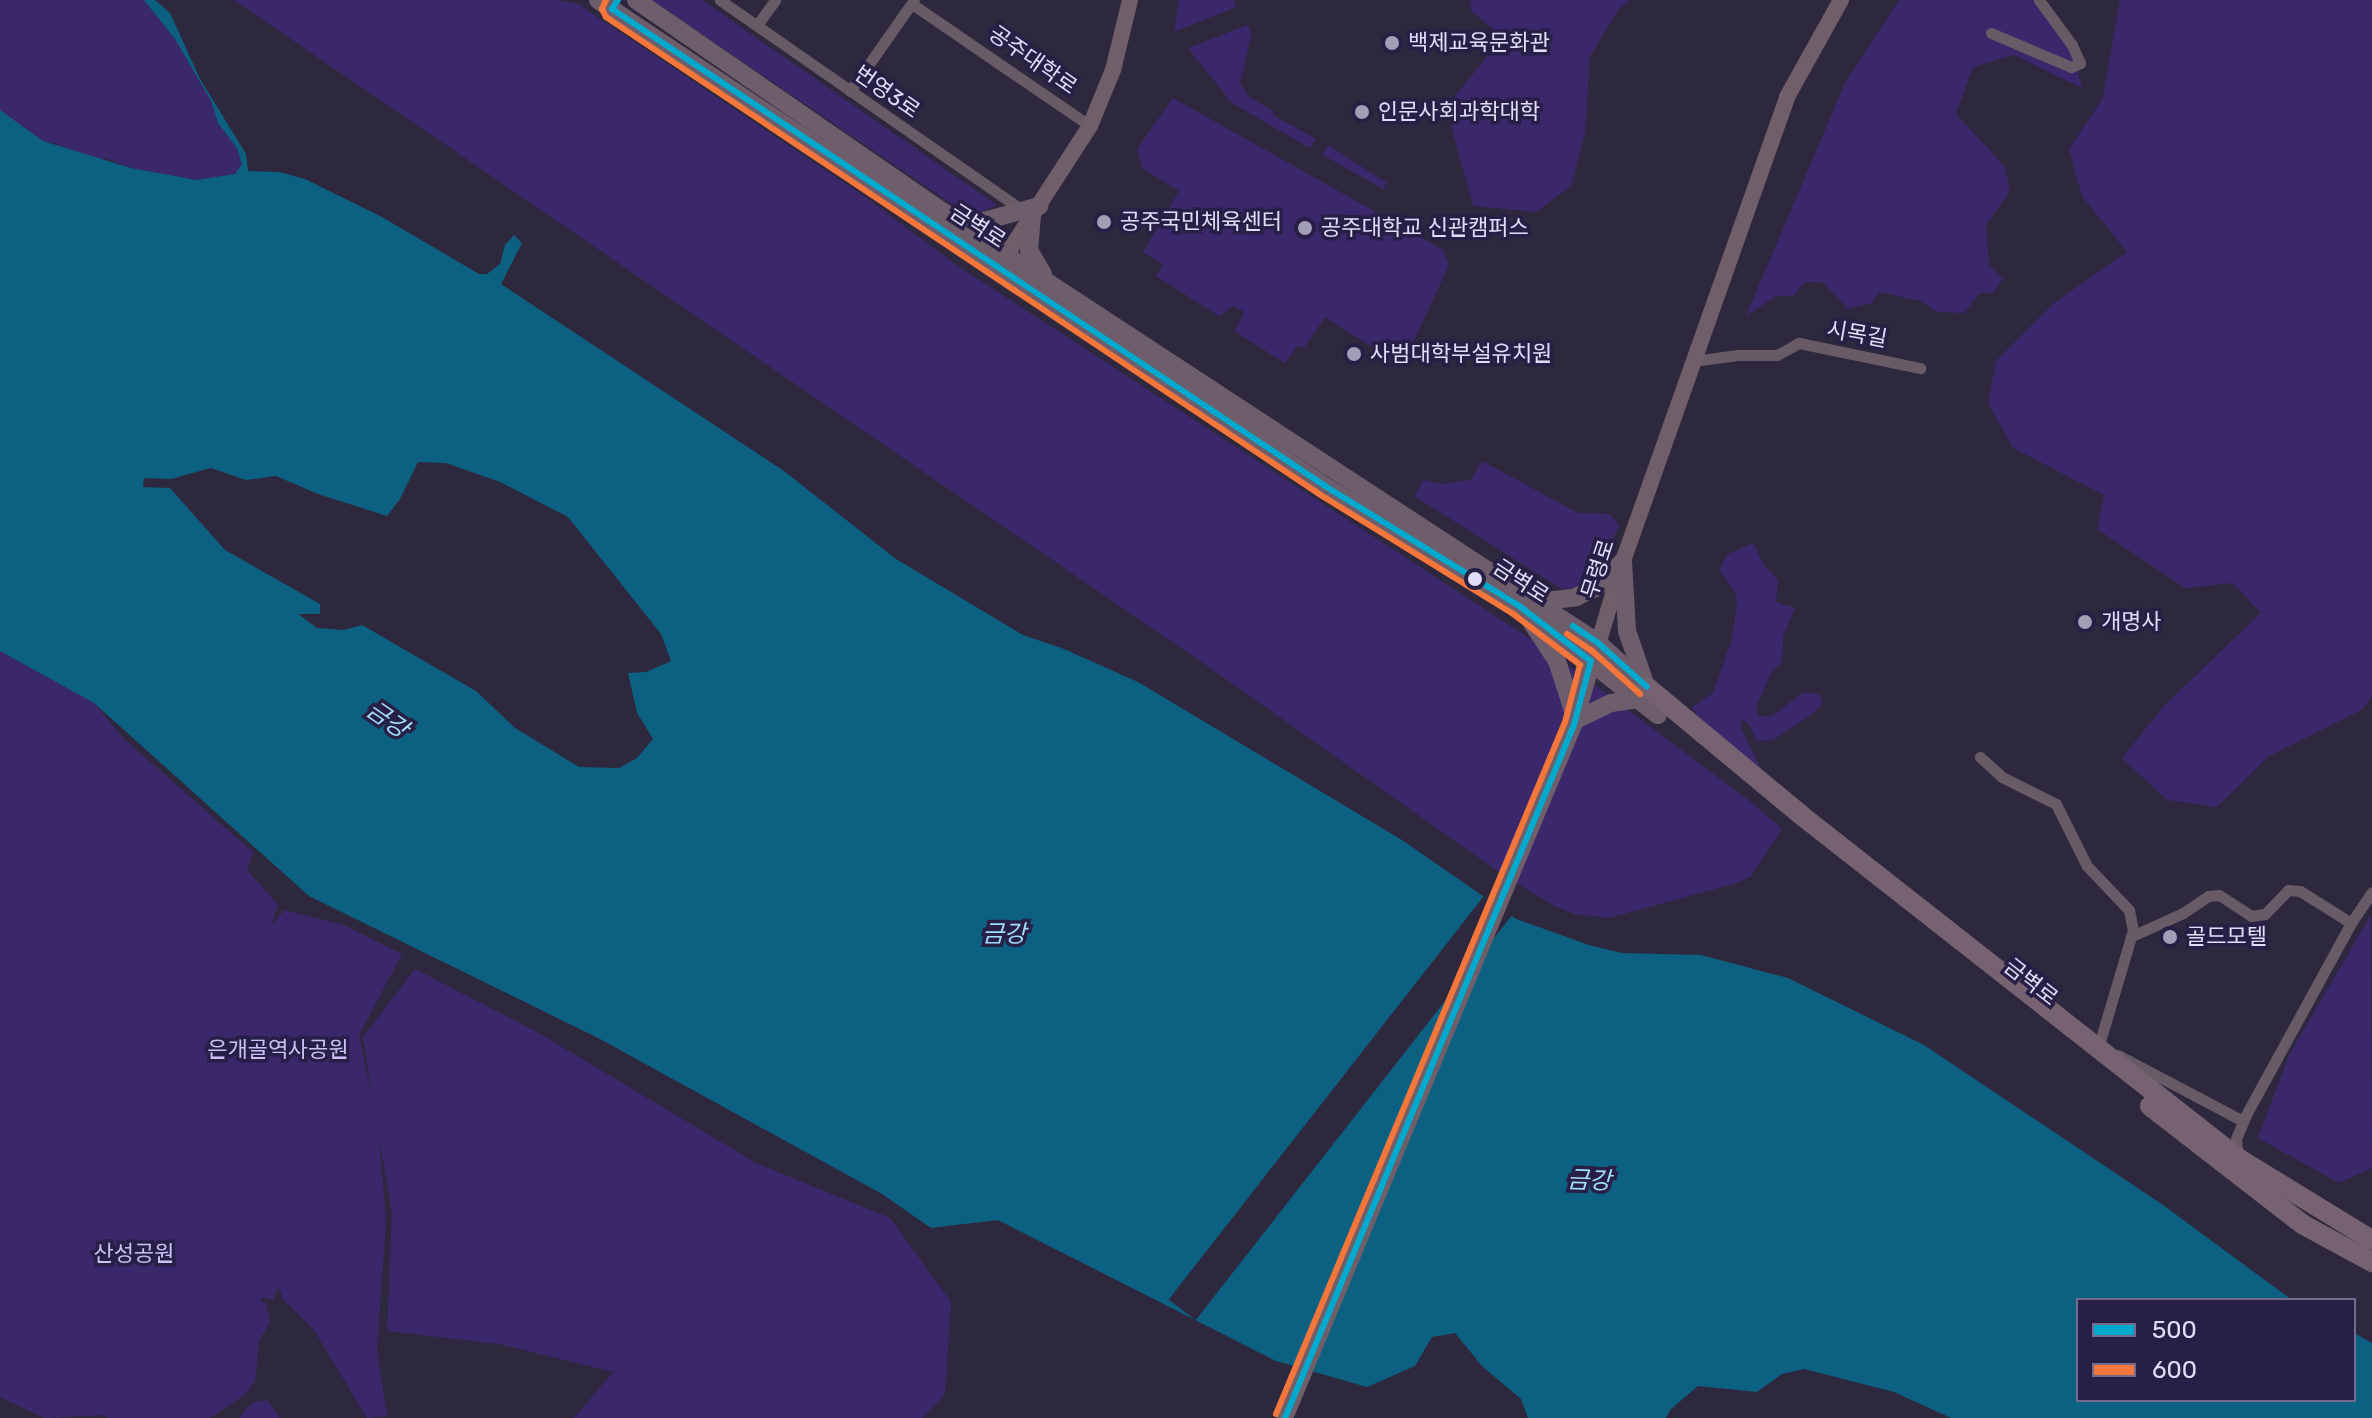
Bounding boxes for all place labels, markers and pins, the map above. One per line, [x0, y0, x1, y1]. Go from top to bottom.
place label: 백제교육문화관 [1408, 30, 1550, 56]
marker: 백제교육문화관 [1383, 34, 1401, 52]
place label: 인문사회과학대학 [1378, 99, 1540, 125]
marker: 인문사회과학대학 [1353, 103, 1371, 121]
place label: 공주국민체육센터 [1120, 209, 1282, 235]
marker: 공주국민체육센터 [1095, 213, 1113, 231]
place label: 공주대학교 신관캠퍼스 [1321, 215, 1529, 241]
marker: 공주대학교 신관캠퍼스 [1296, 219, 1314, 237]
place label: 사범대학부설유치원 [1370, 341, 1552, 367]
marker: 사범대학부설유치원 [1345, 345, 1363, 363]
unlabelled marker [1467, 571, 1483, 587]
place label: 개명사 [2101, 609, 2162, 635]
marker: 개명사 [2076, 613, 2094, 631]
place label: 골드모텔 [2186, 924, 2267, 950]
marker: 골드모텔 [2161, 928, 2179, 946]

